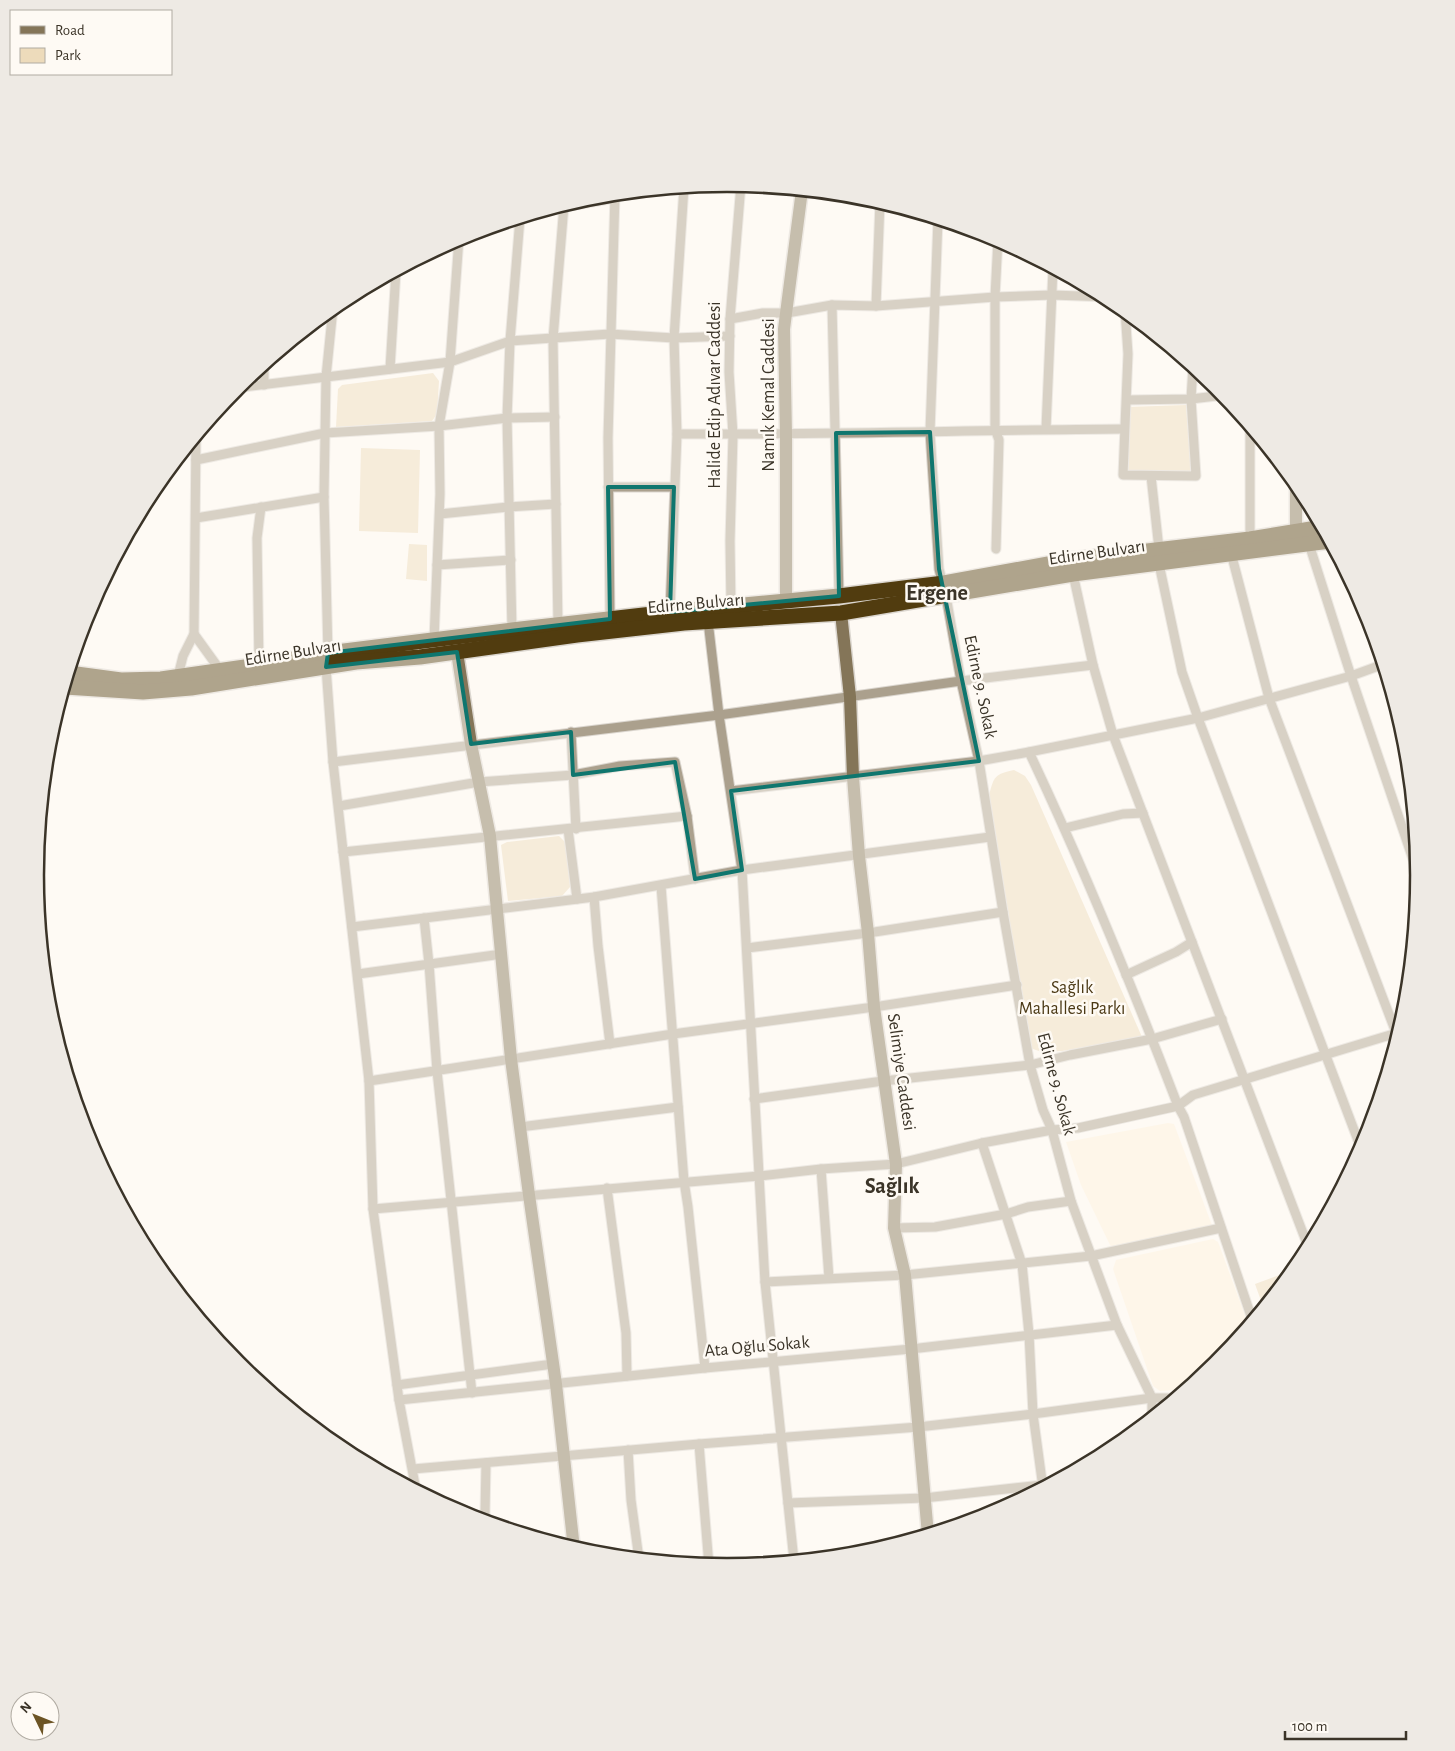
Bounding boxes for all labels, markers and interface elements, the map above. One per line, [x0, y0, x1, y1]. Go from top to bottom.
legend [10, 10, 172, 75]
text: Road [55, 23, 85, 38]
text: Park [55, 48, 81, 63]
street label: Halide Edip Adıvar Caddesi [706, 301, 724, 489]
street label: Namık Kemal Caddesi [760, 318, 778, 472]
street label: Edirne Bulvarı [1048, 537, 1146, 569]
district label: Ergene [906, 582, 968, 604]
street label: Edirne Bulvarı [647, 591, 745, 617]
street label: Edirne 9. Sokak [960, 634, 1000, 741]
street label: Edirne Bulvarı [244, 637, 342, 669]
park label: Sağlık Mahallesi Parkı [1019, 979, 1125, 1018]
street label: Selimiye Caddesi [884, 1012, 918, 1132]
street label: Edirne 9. Sokak [1034, 1031, 1079, 1138]
district label: Sağlık [865, 1175, 919, 1197]
street label: Ata Oğlu Sokak [704, 1333, 811, 1361]
north arrow [10, 1691, 60, 1741]
text: N [18, 1699, 35, 1716]
scale bar [1285, 1708, 1406, 1740]
text: 100 m [1292, 1719, 1327, 1734]

